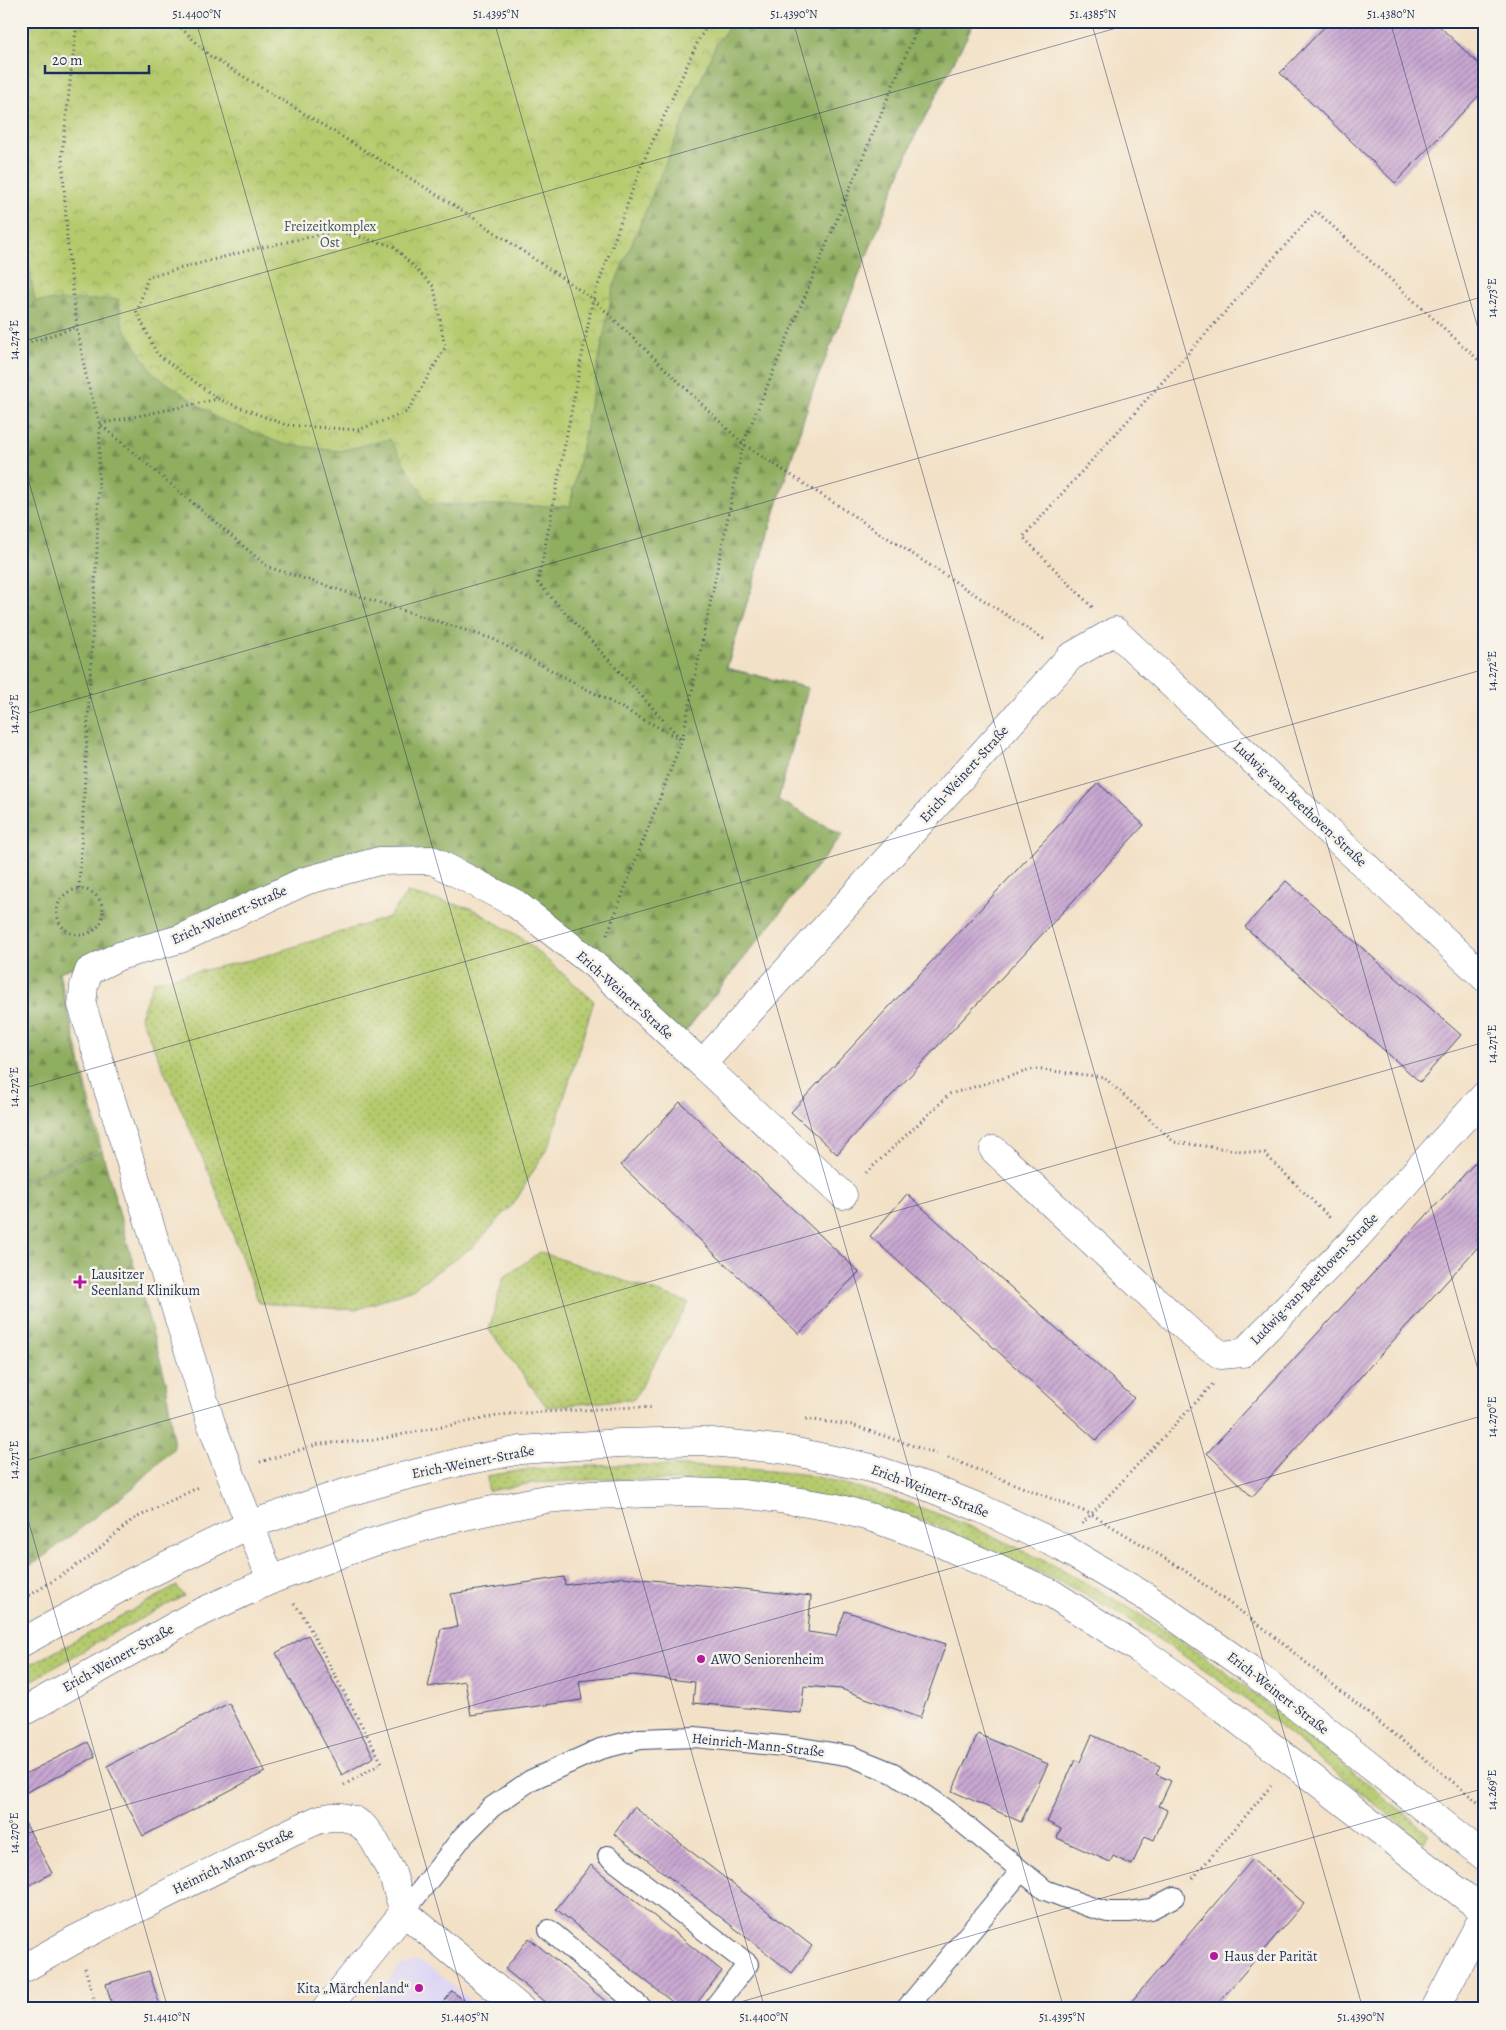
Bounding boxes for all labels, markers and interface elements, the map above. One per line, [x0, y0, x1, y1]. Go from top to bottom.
text: 51.4400°N [173, 6, 222, 22]
text: 51.4395°N [473, 6, 519, 22]
text: 51.4390°N [770, 6, 818, 22]
text: 51.4385°N [1070, 6, 1117, 22]
text: 51.4380°N [1367, 6, 1415, 22]
scale bar [45, 42, 149, 74]
text: 20 m [52, 50, 83, 70]
park label: Freizeitkomplex Ost [284, 217, 377, 252]
text: 14.273°E [1484, 278, 1500, 318]
text: 14.274°E [6, 320, 22, 360]
text: 14.272°E [1484, 651, 1500, 691]
text: 14.273°E [6, 694, 22, 734]
street label: Erich-Weinert-Straße [915, 721, 1013, 827]
street label: Ludwig-van-Beethoven-Straße [1229, 737, 1371, 871]
street label: Erich-Weinert-Straße [168, 881, 290, 949]
street label: Erich-Weinert-Straße [572, 946, 678, 1044]
text: 14.271°E [1484, 1025, 1500, 1063]
text: 14.272°E [6, 1067, 22, 1107]
street label: Ludwig-van-Beethoven-Straße [1246, 1209, 1382, 1349]
place label: Lausitzer Seenland Klinikum [91, 1265, 201, 1300]
marker: Lausitzer Seenland Klinikum [73, 1275, 87, 1289]
text: 14.270°E [1484, 1396, 1500, 1438]
text: 14.271°E [6, 1441, 22, 1479]
street label: Erich-Weinert-Straße [410, 1441, 536, 1483]
street label: Erich-Weinert-Straße [868, 1460, 992, 1522]
street label: Erich-Weinert-Straße [59, 1619, 177, 1697]
street label: Erich-Weinert-Straße [1223, 1647, 1333, 1739]
place label: AWO Seniorenheim [710, 1650, 825, 1669]
marker: AWO Seniorenheim [695, 1653, 707, 1665]
street label: Heinrich-Mann-Straße [691, 1729, 825, 1761]
text: 14.269°E [1484, 1770, 1500, 1810]
text: 14.270°E [6, 1812, 22, 1854]
street label: Heinrich-Mann-Straße [169, 1823, 297, 1899]
place label: Haus der Parität [1224, 1947, 1318, 1966]
marker: Haus der Parität [1208, 1950, 1220, 1962]
place label: Kita „Märchenland“ [296, 1979, 409, 1998]
marker: Kita „Märchenland“ [413, 1982, 425, 1994]
text: 51.4410°N [144, 2009, 191, 2025]
text: 51.4405°N [441, 2009, 489, 2025]
text: 51.4400°N [740, 2009, 789, 2025]
text: 51.4395°N [1039, 2009, 1085, 2025]
text: 51.4390°N [1337, 2009, 1385, 2025]

